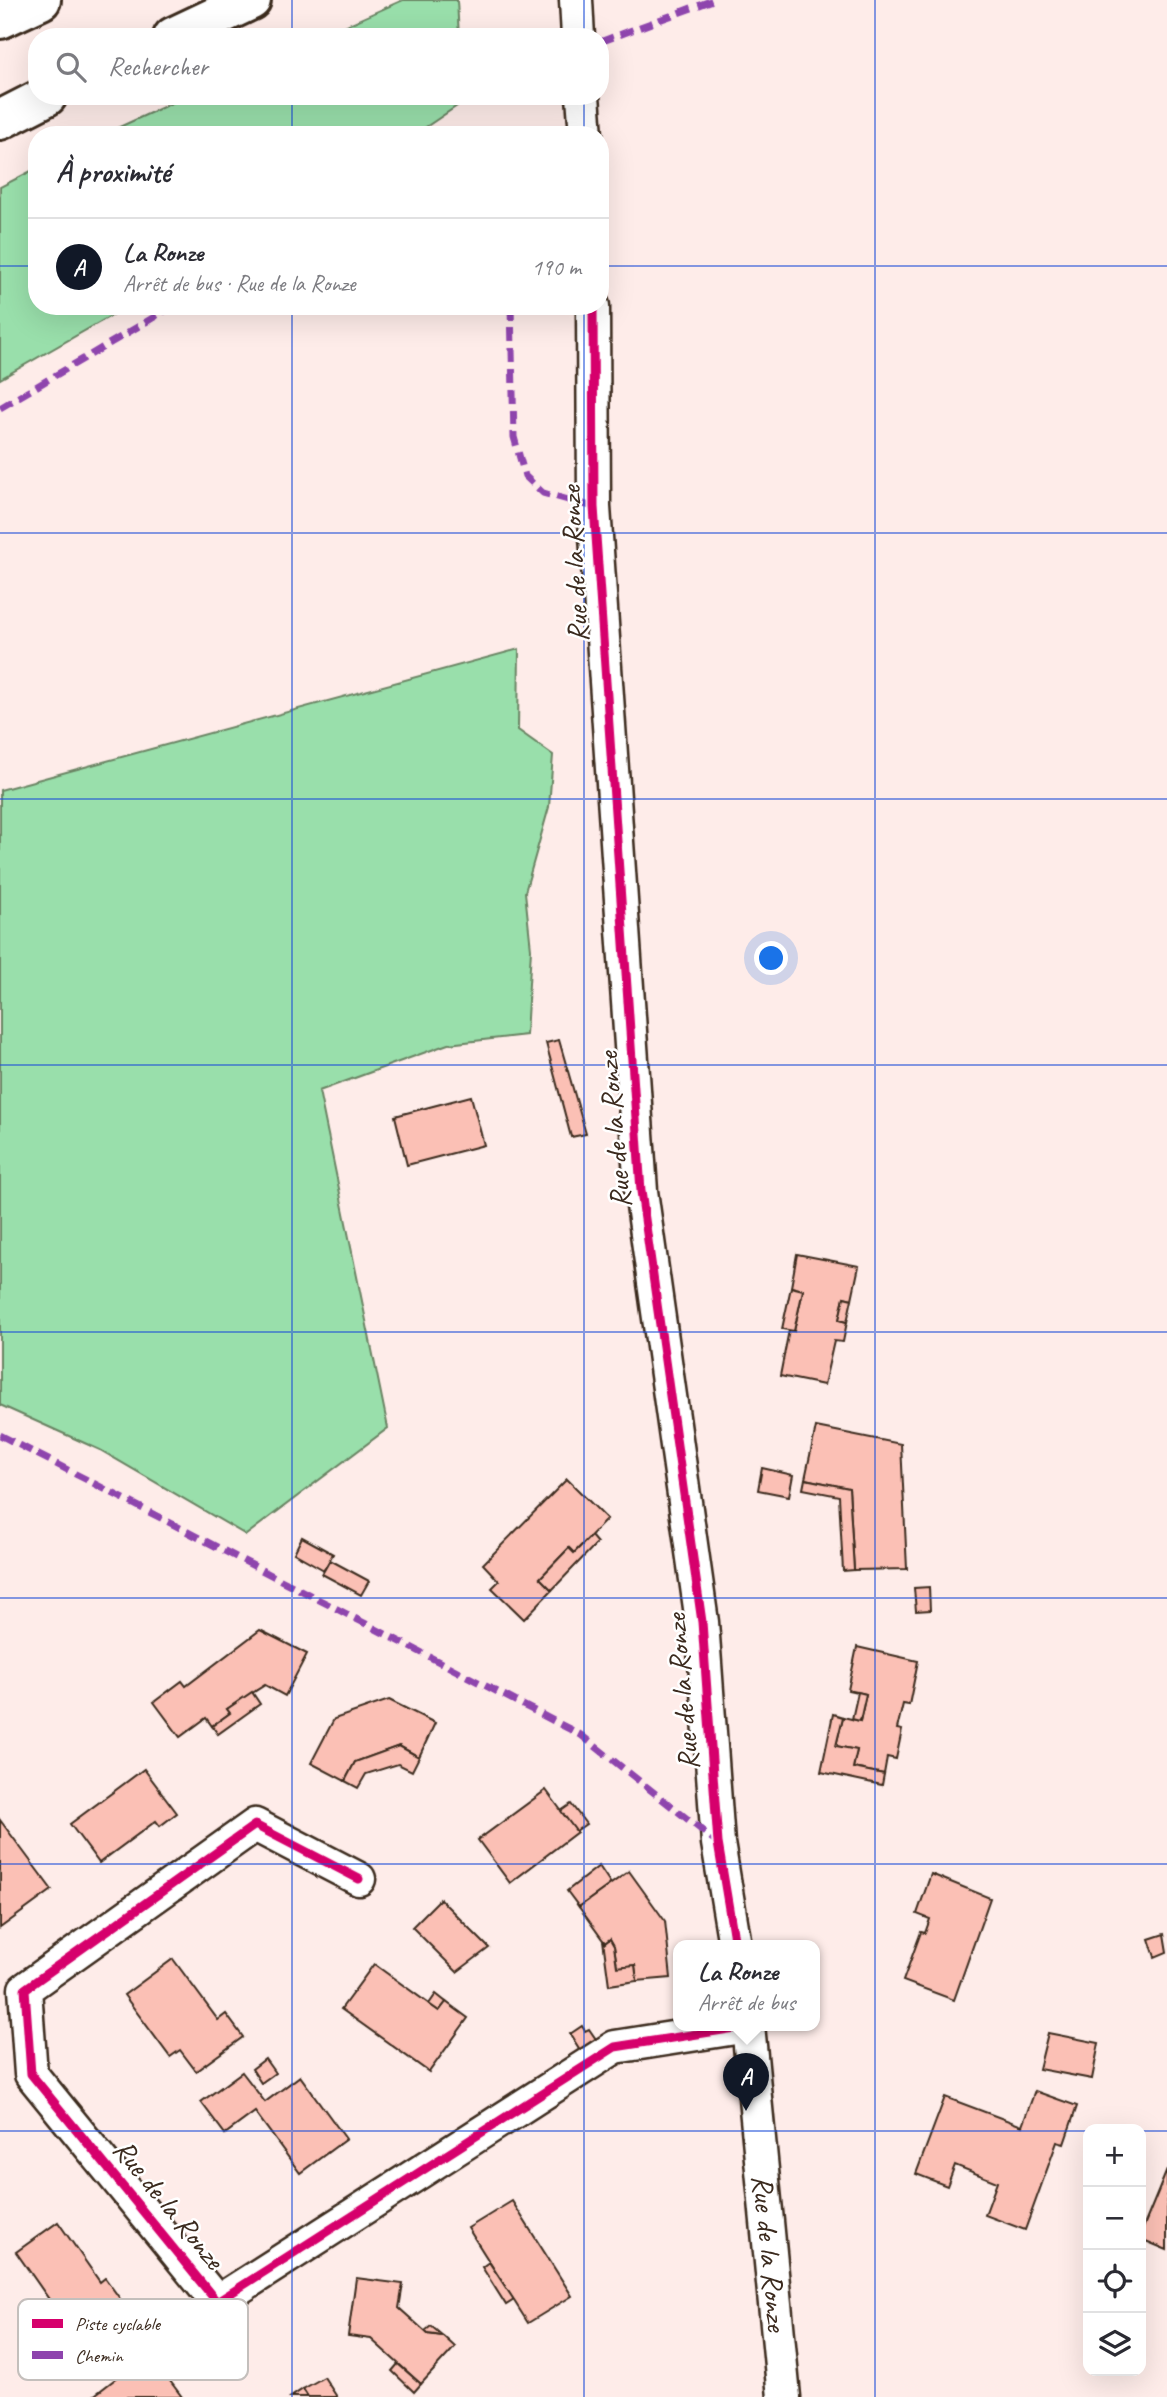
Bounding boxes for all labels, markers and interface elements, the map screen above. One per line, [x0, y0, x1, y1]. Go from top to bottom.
search box [28, 28, 609, 105]
icon: search [52, 48, 90, 86]
text: Rechercher [108, 50, 208, 83]
text: À proximité [56, 153, 170, 191]
text: La Ronze [123, 236, 203, 269]
text: A [73, 253, 85, 282]
text: 190 m [532, 253, 581, 282]
text: Arrêt de bus · Rue de la Ronze [123, 269, 356, 298]
street label: Rue de la Ronze [551, 483, 597, 643]
your location [754, 941, 788, 975]
street label: Rue de la Ronze [588, 1048, 640, 1210]
street label: Rue de la Ronze [656, 1610, 708, 1772]
popup [673, 1940, 820, 2031]
text: La Ronze [698, 1955, 778, 1988]
text: Arrêt de bus [698, 1988, 795, 2017]
pin: A [723, 2053, 769, 2111]
map controls [1083, 2124, 1146, 2376]
button: + [1083, 2124, 1146, 2187]
street label: Rue de la Ronze [105, 2131, 234, 2279]
street label: Rue de la Ronze [744, 2173, 797, 2335]
button: − [1083, 2187, 1146, 2250]
button: locate [1083, 2250, 1146, 2313]
legend [18, 2299, 248, 2380]
text: Piste cyclable [75, 2312, 162, 2336]
button: layers [1083, 2313, 1146, 2376]
text: Chemin [75, 2344, 124, 2368]

